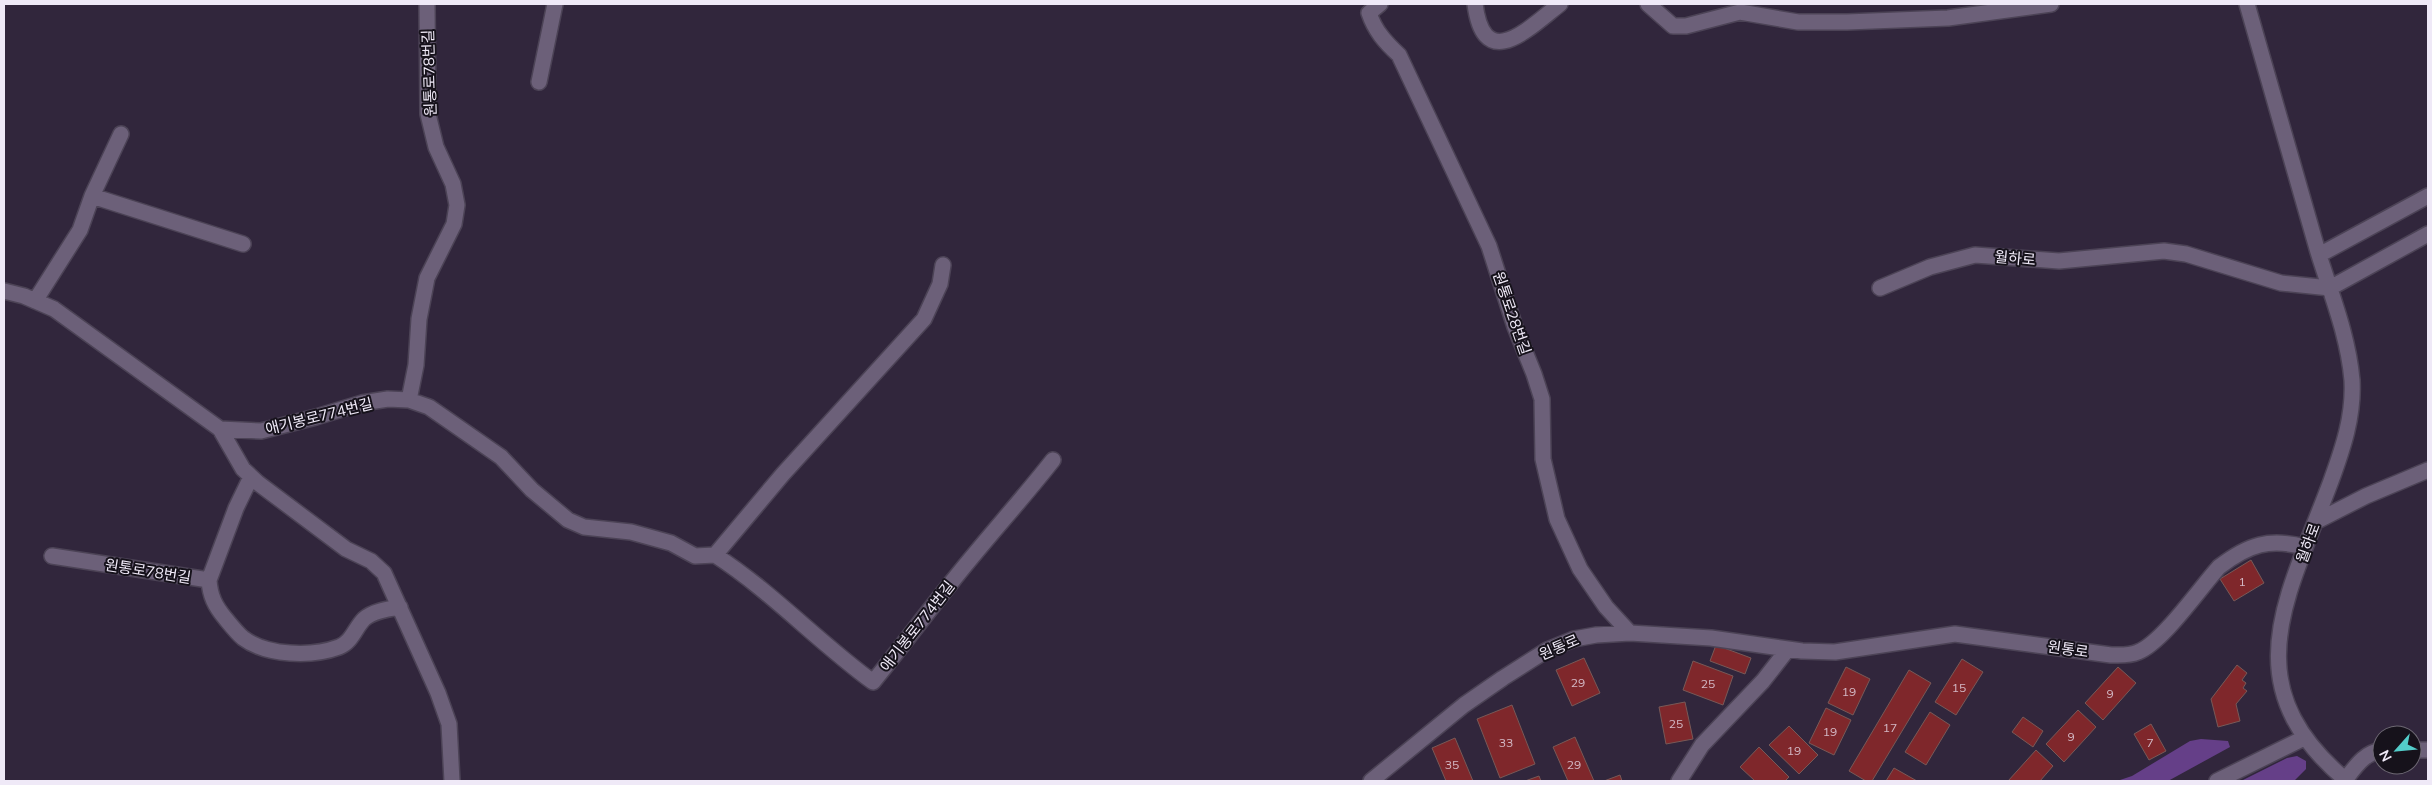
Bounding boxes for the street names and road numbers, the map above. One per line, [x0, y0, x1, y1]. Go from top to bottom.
street label: 원통로78번길 [418, 29, 440, 117]
street label: 월하로 [1994, 247, 2036, 269]
street label: 원통로28번길 [1489, 269, 1535, 357]
street label: 애기봉로774번길 [263, 393, 375, 439]
street label: 월하로 [2292, 520, 2324, 566]
street label: 원통로78번길 [104, 555, 192, 587]
street label: 애기봉로774번길 [876, 577, 958, 675]
street label: 원통로 [1536, 630, 1582, 664]
street label: 원통로 [2046, 637, 2090, 661]

